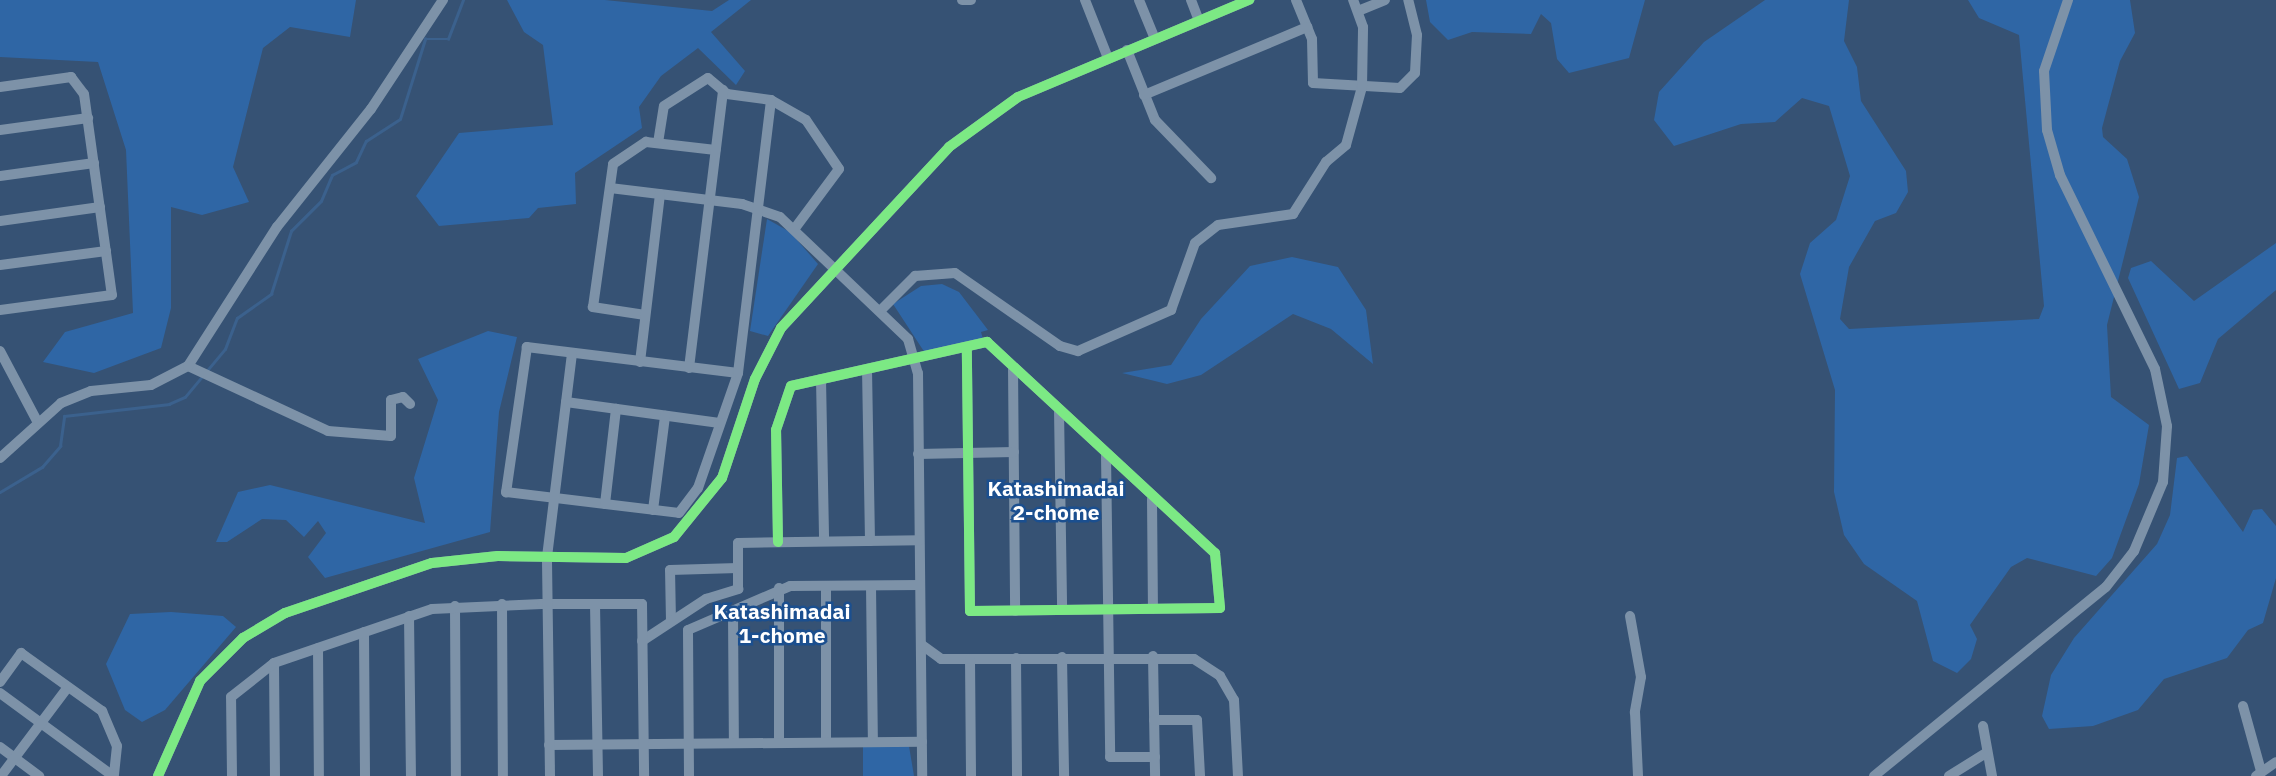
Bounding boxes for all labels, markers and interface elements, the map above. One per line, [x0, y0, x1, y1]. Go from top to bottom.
district label: Katashimadai 2-chome [988, 475, 1124, 525]
district label: Katashimadai 1-chome [714, 598, 850, 648]

